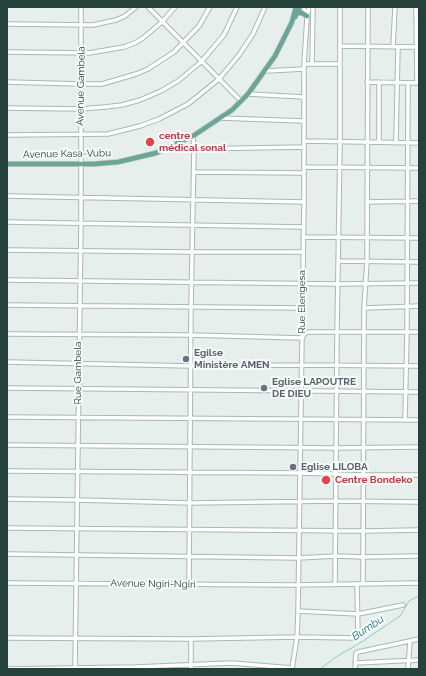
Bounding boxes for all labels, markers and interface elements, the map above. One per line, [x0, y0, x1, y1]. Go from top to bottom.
street label: Avenue Gambela [74, 46, 88, 126]
place label: centre médical sonal [159, 130, 226, 154]
marker: centre médical sonal [144, 136, 156, 148]
street label: Avenue Kasa-Vubu [23, 147, 111, 161]
street label: Rue Elengesa [296, 270, 308, 334]
street label: Rue Gambela [72, 342, 84, 404]
place label: Egilse Ministère AMEN [194, 347, 270, 370]
marker: Egilse Ministère AMEN [181, 354, 191, 364]
place label: Eglise LAPOUTRE DE DIEU [272, 376, 356, 400]
marker: Eglise LAPOUTRE DE DIEU [259, 383, 269, 393]
place label: Eglise LILOBA [301, 461, 368, 473]
marker: Eglise LILOBA [288, 462, 298, 472]
marker: Centre Bondeko [320, 474, 332, 486]
place label: Centre Bondeko [335, 474, 413, 486]
street label: Avenue Ngiri-Ngiri [110, 577, 196, 591]
water label: Bumbu [350, 613, 386, 643]

